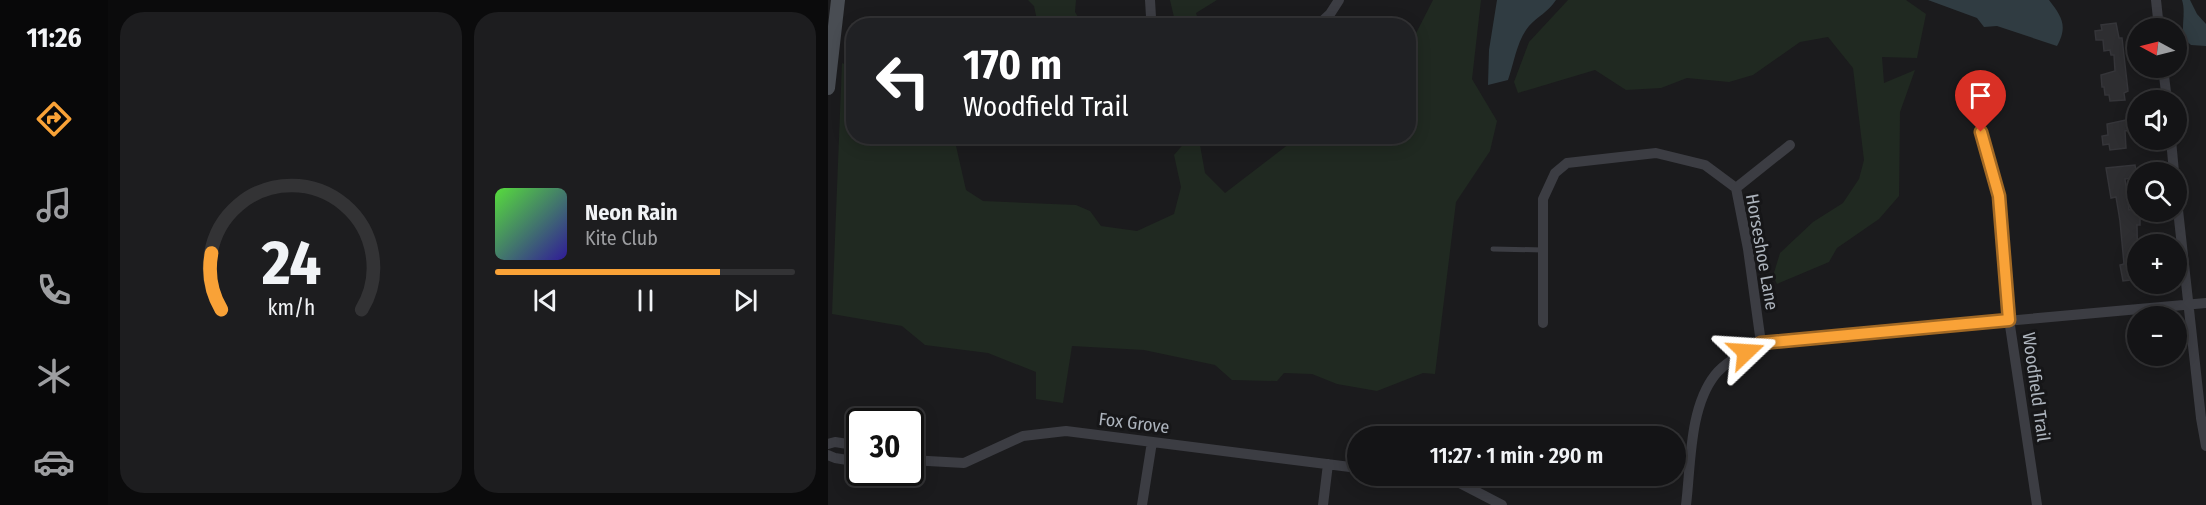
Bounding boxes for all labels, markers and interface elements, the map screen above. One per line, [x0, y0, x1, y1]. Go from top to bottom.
north arrow [2127, 18, 2187, 78]
map controls [2127, 18, 2187, 366]
text: 11:26 [26, 22, 82, 54]
text: 170 m [963, 40, 1062, 90]
icon: left [864, 42, 942, 120]
pin [1955, 70, 2006, 132]
icon: arrive [1964, 79, 1997, 112]
button: sound [2127, 90, 2187, 150]
text: Woodfield Trail [963, 91, 1129, 123]
icon: directions [33, 98, 75, 140]
button: search [2127, 162, 2187, 222]
icon: music [33, 184, 75, 226]
street label: Horseshoe Lane [1741, 192, 1783, 312]
text: Neon Rain [585, 199, 678, 226]
text: 24 [260, 226, 321, 301]
text: Kite Club [585, 226, 658, 250]
button: + [2127, 234, 2187, 294]
icon: phone [33, 269, 75, 311]
icon: previous [529, 284, 562, 317]
icon: pause [629, 284, 662, 317]
icon: next [729, 284, 762, 317]
text: km/h [267, 295, 315, 321]
button: − [2127, 306, 2187, 366]
position arrow [1714, 320, 1778, 384]
street label: Woodfield Trail [2017, 331, 2055, 443]
icon: climate [33, 355, 75, 397]
speed limit sign: 30 [846, 408, 924, 486]
street label: Fox Grove [1097, 408, 1171, 438]
icon: car [33, 441, 75, 483]
text: 11:27 · 1 min · 290 m [1430, 442, 1603, 469]

